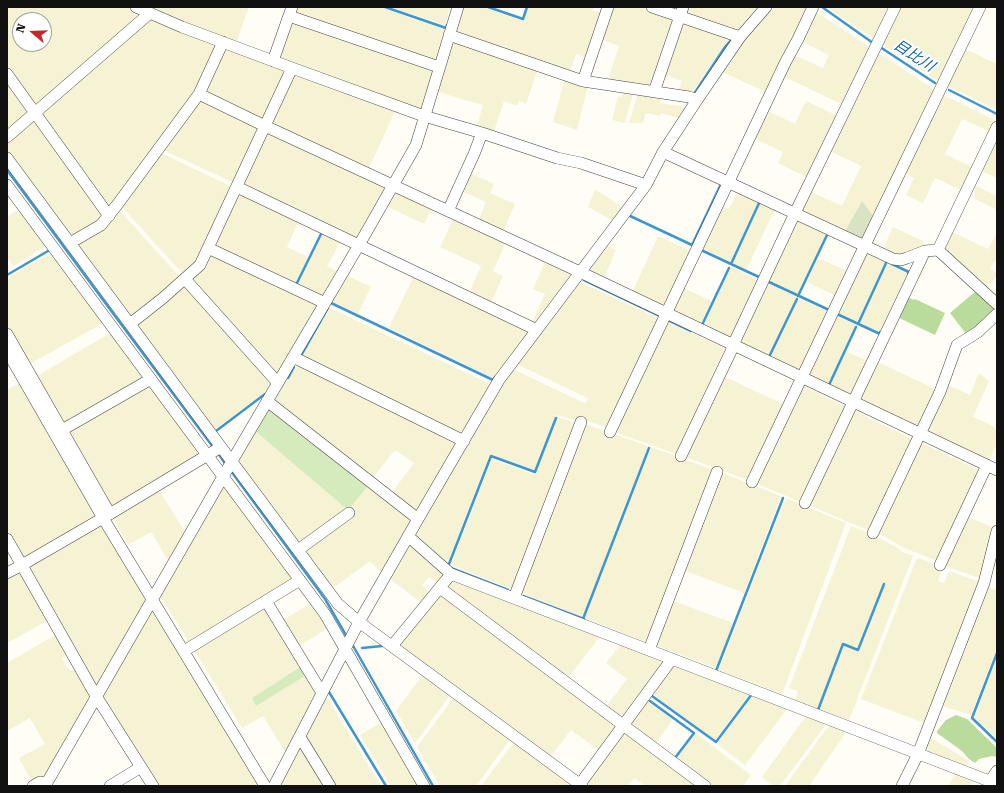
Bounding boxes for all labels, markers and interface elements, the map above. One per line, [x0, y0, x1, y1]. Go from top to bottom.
north arrow [12, 12, 52, 52]
text: N [14, 22, 29, 34]
water label: 目比川 [890, 36, 938, 76]

